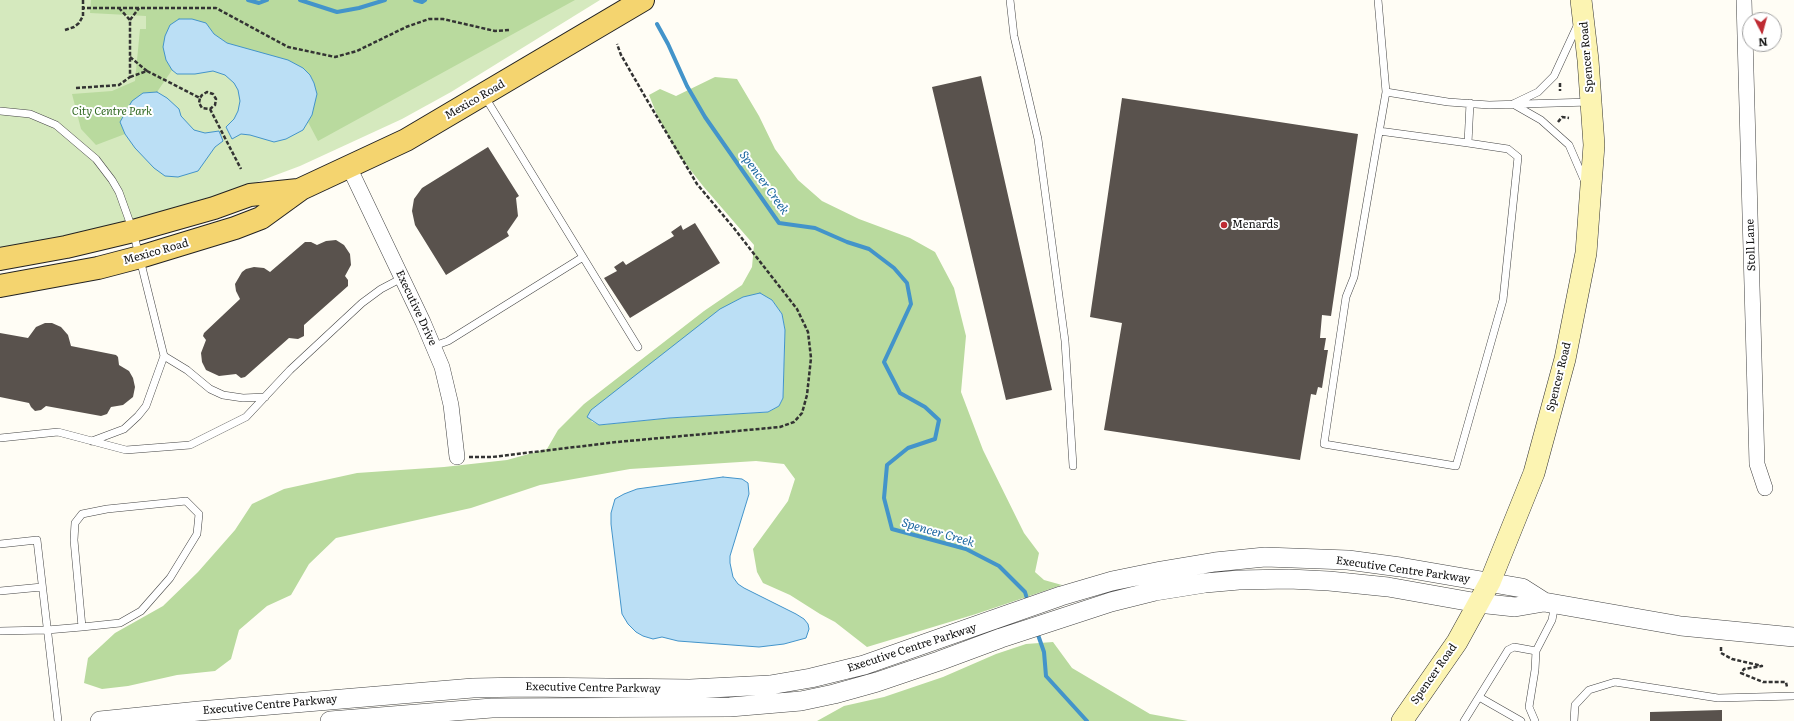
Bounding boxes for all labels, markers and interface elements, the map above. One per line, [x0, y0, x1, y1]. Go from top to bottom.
north arrow [1742, 12, 1782, 52]
street label: Spencer Road [1577, 21, 1597, 93]
text: N [1758, 35, 1769, 51]
street label: Mexico Road [443, 77, 507, 123]
park label: City Centre Park [72, 105, 152, 119]
water label: Spencer Creek [736, 148, 792, 218]
place label: Menards [1232, 218, 1278, 232]
street label: Stoll Lane [1743, 219, 1759, 271]
marker: Menards [1219, 220, 1229, 230]
street label: Mexico Road [122, 236, 190, 268]
street label: Executive Drive [393, 268, 439, 348]
street label: Spencer Road [1544, 341, 1574, 413]
water label: Spencer Creek [900, 516, 976, 550]
street label: Executive Centre Parkway [1335, 554, 1471, 586]
street label: Executive Centre Parkway [846, 621, 978, 675]
street label: Spencer Road [1408, 641, 1460, 707]
street label: Executive Centre Parkway [525, 680, 661, 696]
street label: Executive Centre Parkway [202, 693, 338, 717]

